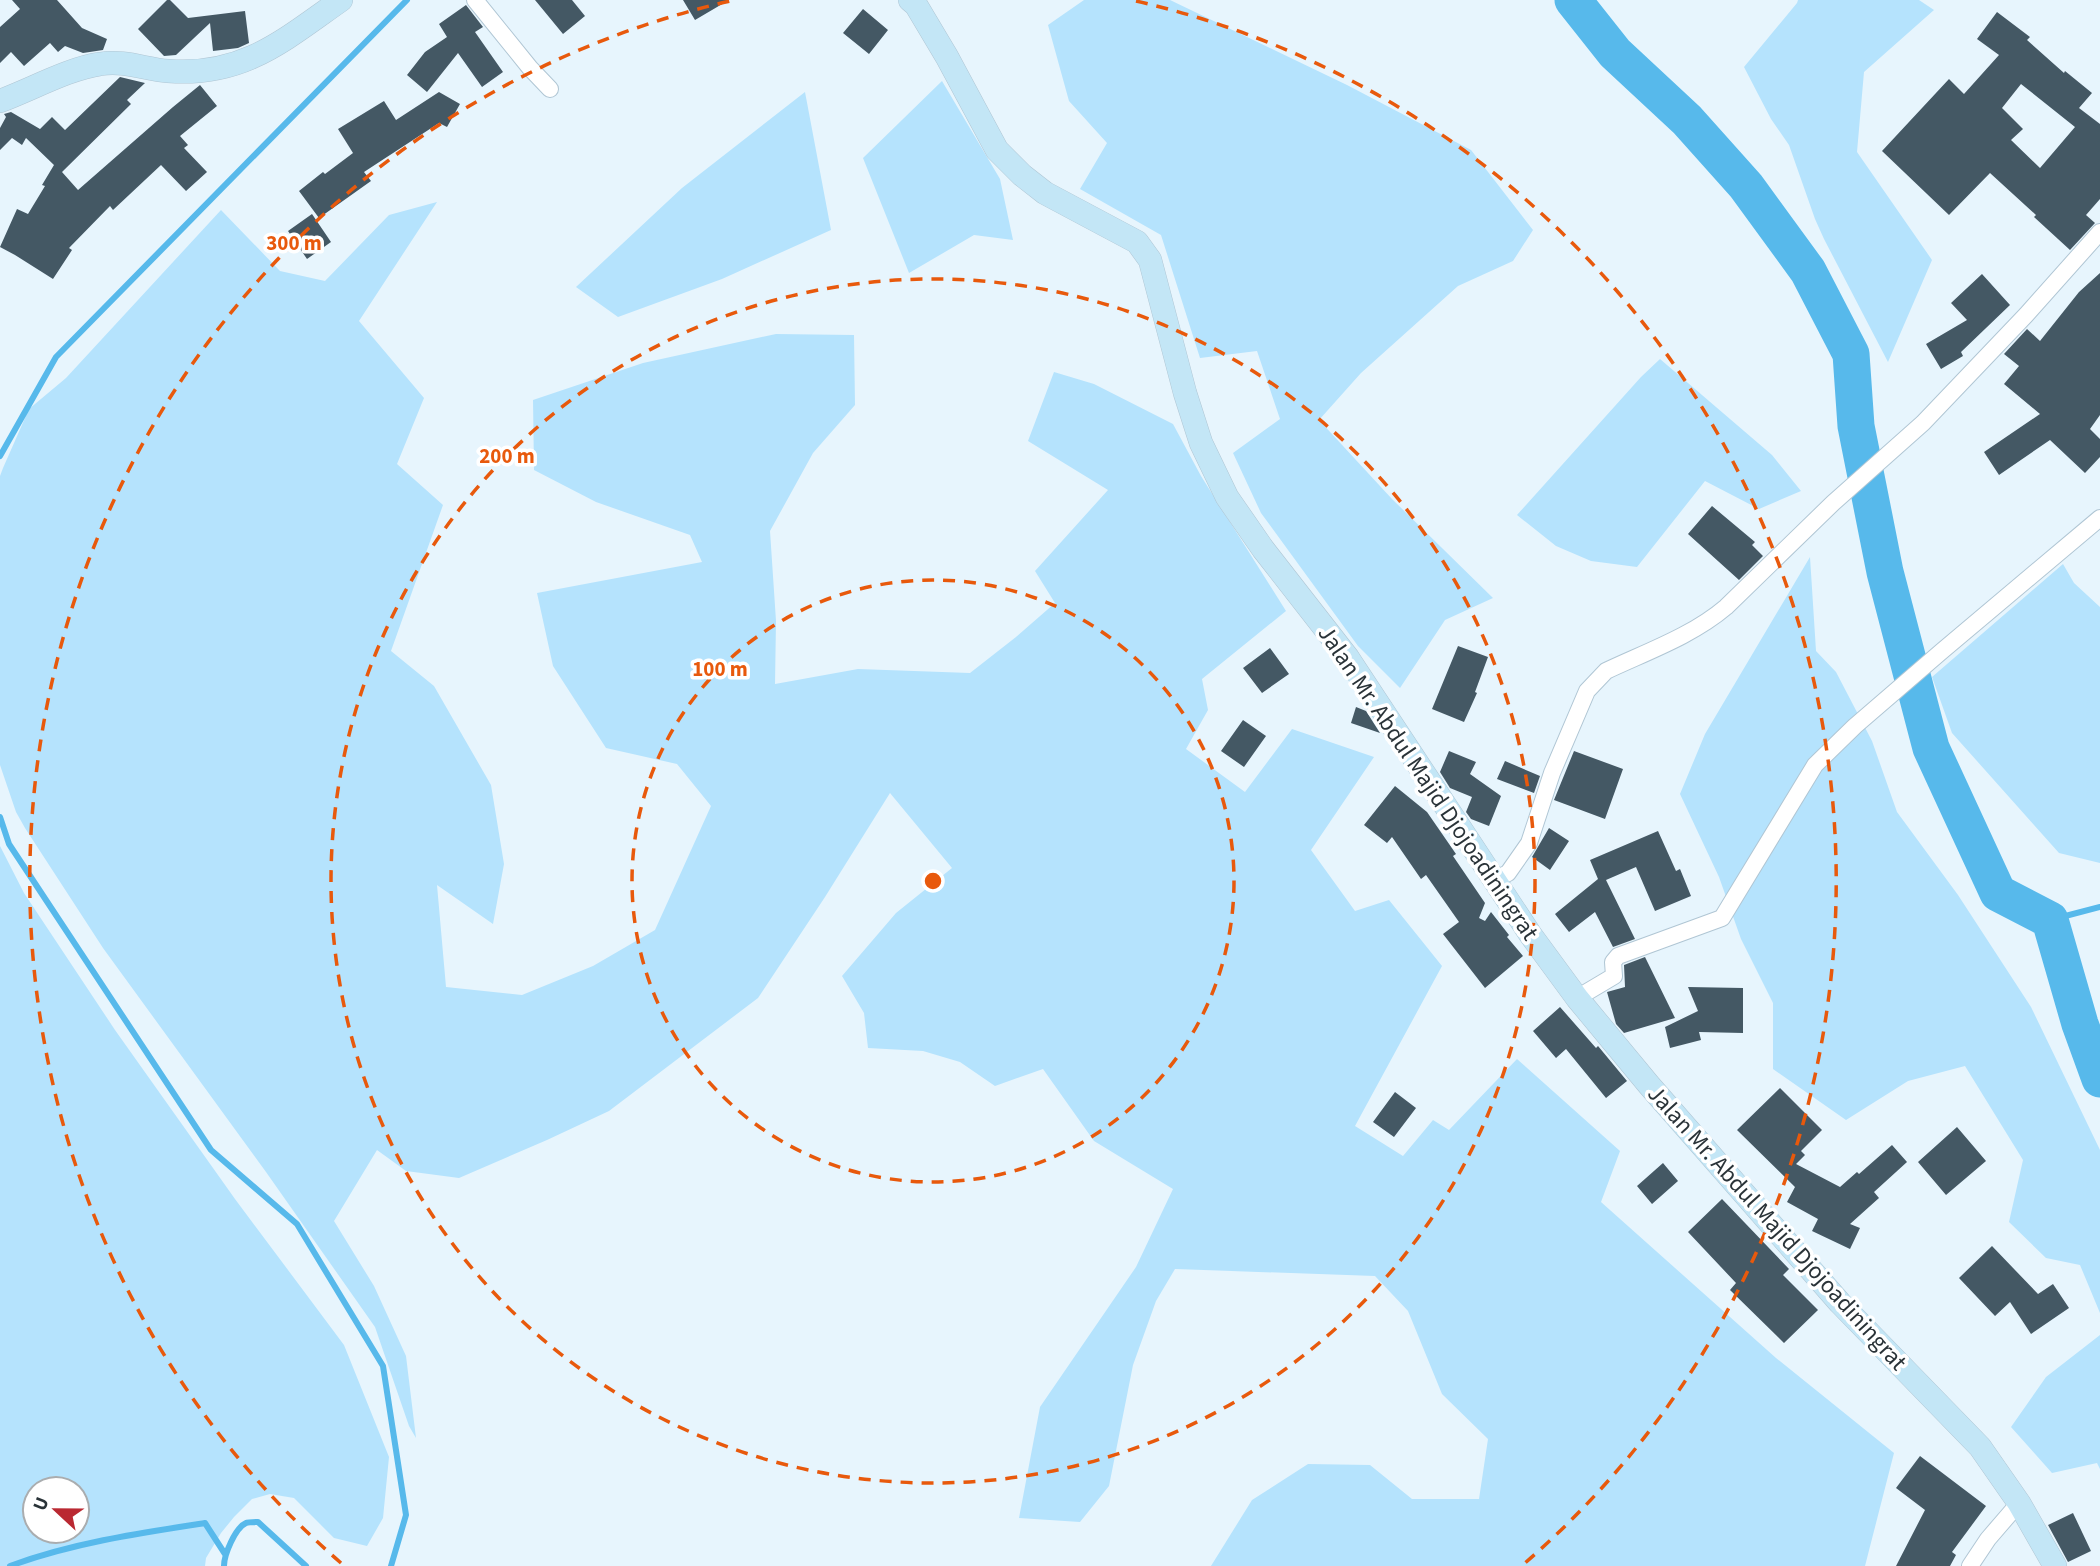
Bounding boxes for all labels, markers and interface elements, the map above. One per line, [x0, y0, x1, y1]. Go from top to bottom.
text: 300 m [266, 228, 322, 258]
text: 200 m [479, 441, 535, 471]
street label: Jalan Mr. Abdul Majid Djojoadiningrat [1309, 618, 1547, 948]
text: 100 m [692, 654, 748, 684]
centre of rings [921, 869, 945, 893]
street label: Jalan Mr. Abdul Majid Djojoadiningrat [1639, 1077, 1915, 1379]
north arrow [21, 1475, 91, 1545]
text: U [27, 1493, 57, 1515]

